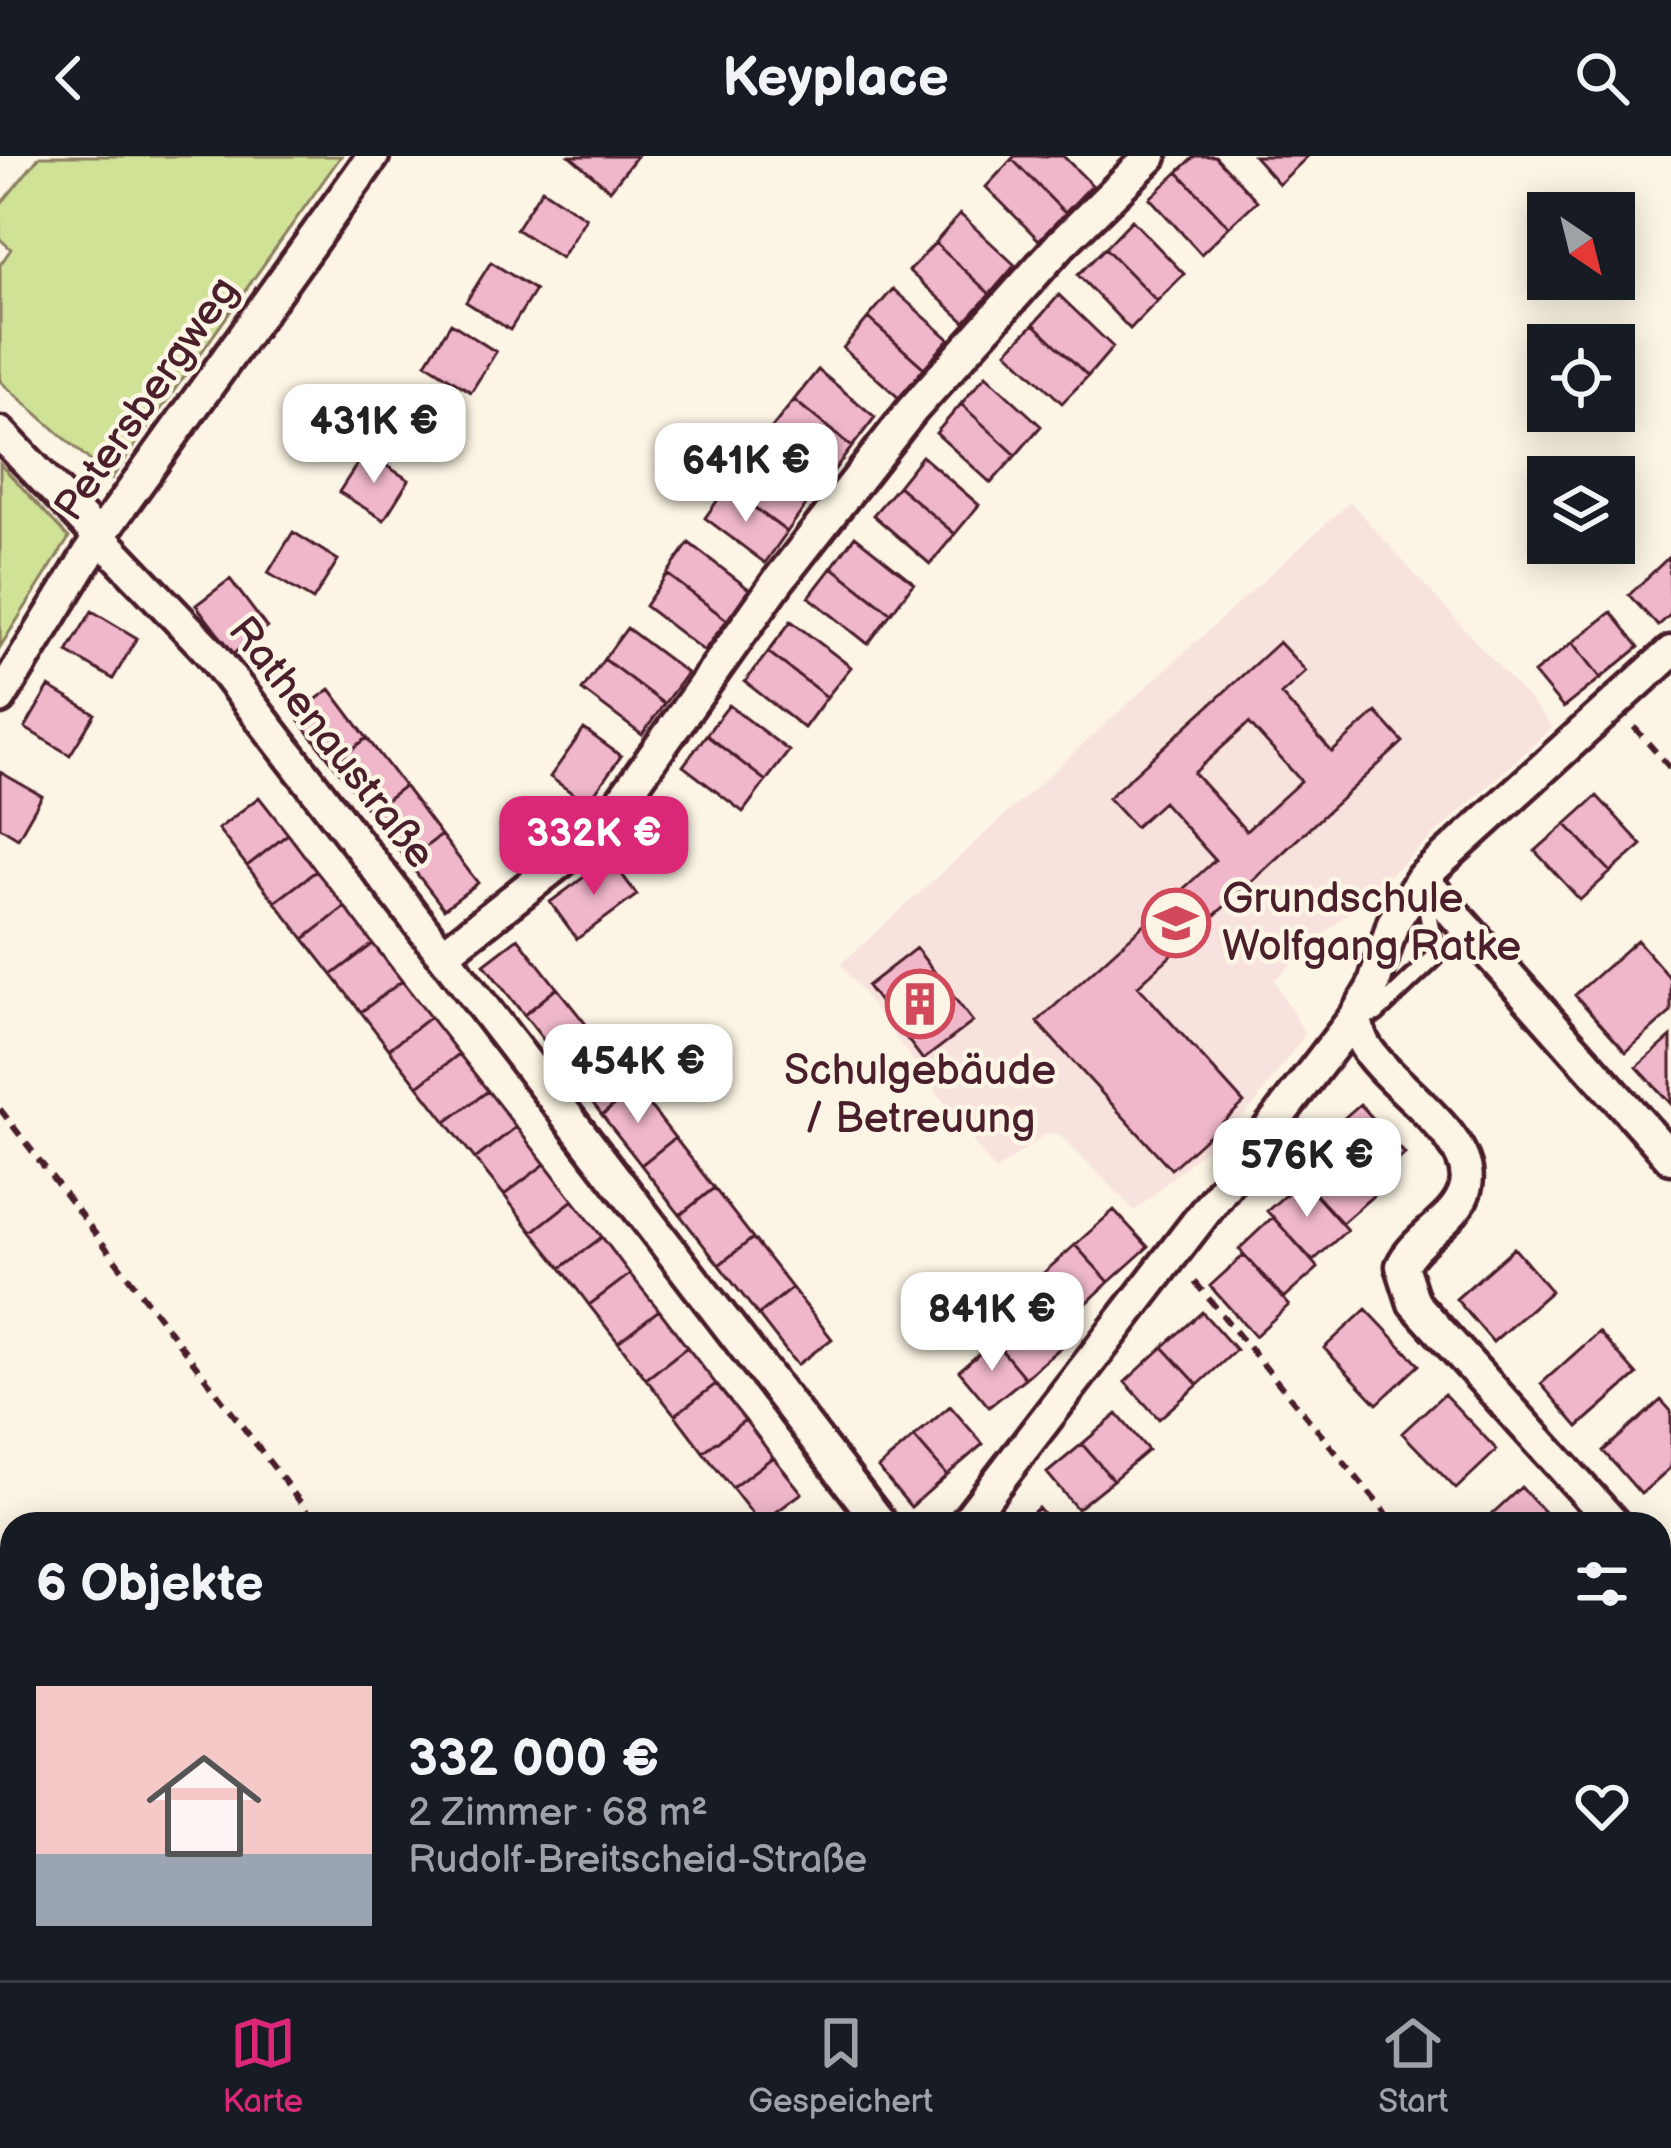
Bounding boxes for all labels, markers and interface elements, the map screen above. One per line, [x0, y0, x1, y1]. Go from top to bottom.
icon: back [36, 45, 102, 111]
icon: search [1569, 45, 1635, 111]
text: Keyplace [722, 46, 949, 111]
north arrow [1527, 192, 1635, 300]
map controls [1527, 192, 1635, 564]
street label: Petersbergweg [44, 267, 250, 531]
button: locate [1527, 324, 1635, 432]
pin: 431K € [276, 384, 472, 486]
text: 431K € [310, 399, 438, 446]
pin: 641K € [648, 423, 844, 525]
text: 641K € [682, 438, 810, 485]
button: layers [1527, 456, 1635, 564]
street label: Rathenaustraße [217, 607, 445, 879]
pin: 332K € [496, 796, 692, 898]
text: 332K € [526, 811, 662, 858]
place label: Grundschule Wolfgang Ratke [1222, 874, 1521, 973]
school or university icon: Grundschule Wolfgang Ratke [1141, 888, 1211, 958]
building icon: Schulgebäude / Betreuung [885, 969, 955, 1039]
pin: 454K € [540, 1024, 736, 1126]
text: 454K € [571, 1039, 705, 1086]
place label: Schulgebäude / Betreuung [784, 1046, 1056, 1145]
pin: 576K € [1209, 1118, 1405, 1220]
text: 576K € [1240, 1133, 1374, 1180]
pin: 841K € [894, 1272, 1090, 1374]
text: 841K € [928, 1287, 1056, 1334]
icon: filters [1569, 1551, 1635, 1617]
text: 6 Objekte [36, 1554, 264, 1615]
text: 332 000 € [408, 1729, 659, 1790]
icon: home [132, 1734, 276, 1878]
icon: heart [1569, 1773, 1635, 1839]
text: 2 Zimmer · 68 m² [408, 1790, 708, 1837]
text: Rudolf-Breitscheid-Straße [408, 1837, 867, 1884]
tab: Karte [223, 2010, 303, 2122]
tab: Gespeichert [748, 2010, 933, 2122]
tab: Start [1378, 2010, 1448, 2122]

